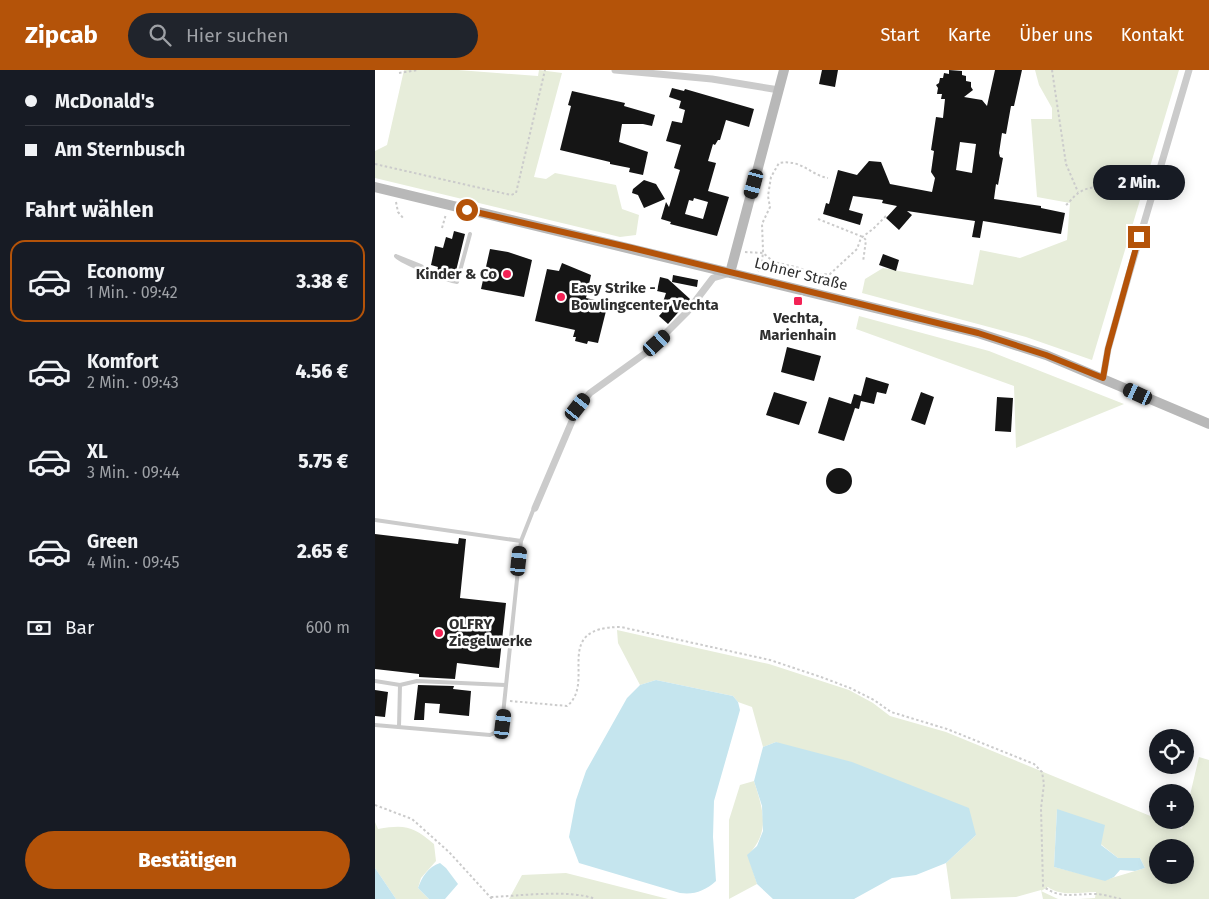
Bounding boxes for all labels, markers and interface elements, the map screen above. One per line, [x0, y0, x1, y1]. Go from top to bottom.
search box [128, 13, 478, 58]
text: Zipcab [25, 21, 98, 49]
icon: search [146, 21, 174, 49]
text: Hier suchen [186, 24, 289, 47]
text: Start [880, 24, 920, 46]
text: Karte [948, 24, 991, 46]
text: Über uns [1019, 24, 1093, 46]
text: Kontakt [1121, 24, 1184, 46]
text: McDonald's [55, 90, 154, 113]
text: Am Sternbusch [55, 138, 185, 161]
callout: 2 Min. [1093, 164, 1185, 200]
car [742, 168, 765, 200]
text: 2 Min. [1118, 173, 1160, 192]
text: Fahrt wählen [25, 196, 154, 223]
route start [456, 199, 478, 221]
route end [1128, 226, 1150, 248]
street label: Lohner Straße [753, 254, 849, 294]
icon: car [27, 259, 72, 304]
text: Economy [87, 260, 164, 283]
place label: Kinder & Co [416, 265, 497, 283]
marker: Kinder & Co [501, 268, 513, 280]
text: 3.38 € [296, 270, 348, 293]
place label: Easy Strike - Bowlingcenter Vechta [571, 279, 719, 314]
text: 1 Min. · 09:42 [87, 283, 178, 302]
marker: Easy Strike - Bowlingcenter Vechta [555, 291, 567, 303]
marker: Vechta, Marienhain [792, 295, 804, 307]
place label: Vechta, Marienhain [760, 309, 836, 344]
car [640, 327, 673, 359]
icon: car [27, 349, 72, 394]
text: Komfort [87, 350, 158, 373]
text: 4.56 € [295, 360, 348, 383]
text: 2 Min. · 09:43 [87, 373, 179, 392]
car [1121, 381, 1154, 407]
car [562, 391, 593, 423]
icon: car [27, 439, 72, 484]
text: XL [87, 440, 108, 463]
text: 5.75 € [298, 450, 348, 473]
text: 3 Min. · 09:44 [87, 463, 180, 482]
icon: car [27, 529, 72, 574]
text: Green [87, 530, 138, 553]
text: 2.65 € [297, 540, 348, 563]
car [509, 545, 528, 577]
text: 4 Min. · 09:45 [87, 553, 180, 572]
icon: cash [25, 614, 53, 642]
place label: OLFRY Ziegelwerke [449, 615, 532, 650]
text: Bar [65, 616, 94, 639]
text: 600 m [306, 618, 350, 637]
marker: OLFRY Ziegelwerke [433, 627, 445, 639]
car [493, 708, 512, 740]
map controls [1149, 729, 1194, 884]
button: locate [1149, 729, 1194, 774]
button: + [1149, 784, 1194, 829]
button: Bestätigen [25, 831, 350, 889]
button: − [1149, 839, 1194, 884]

